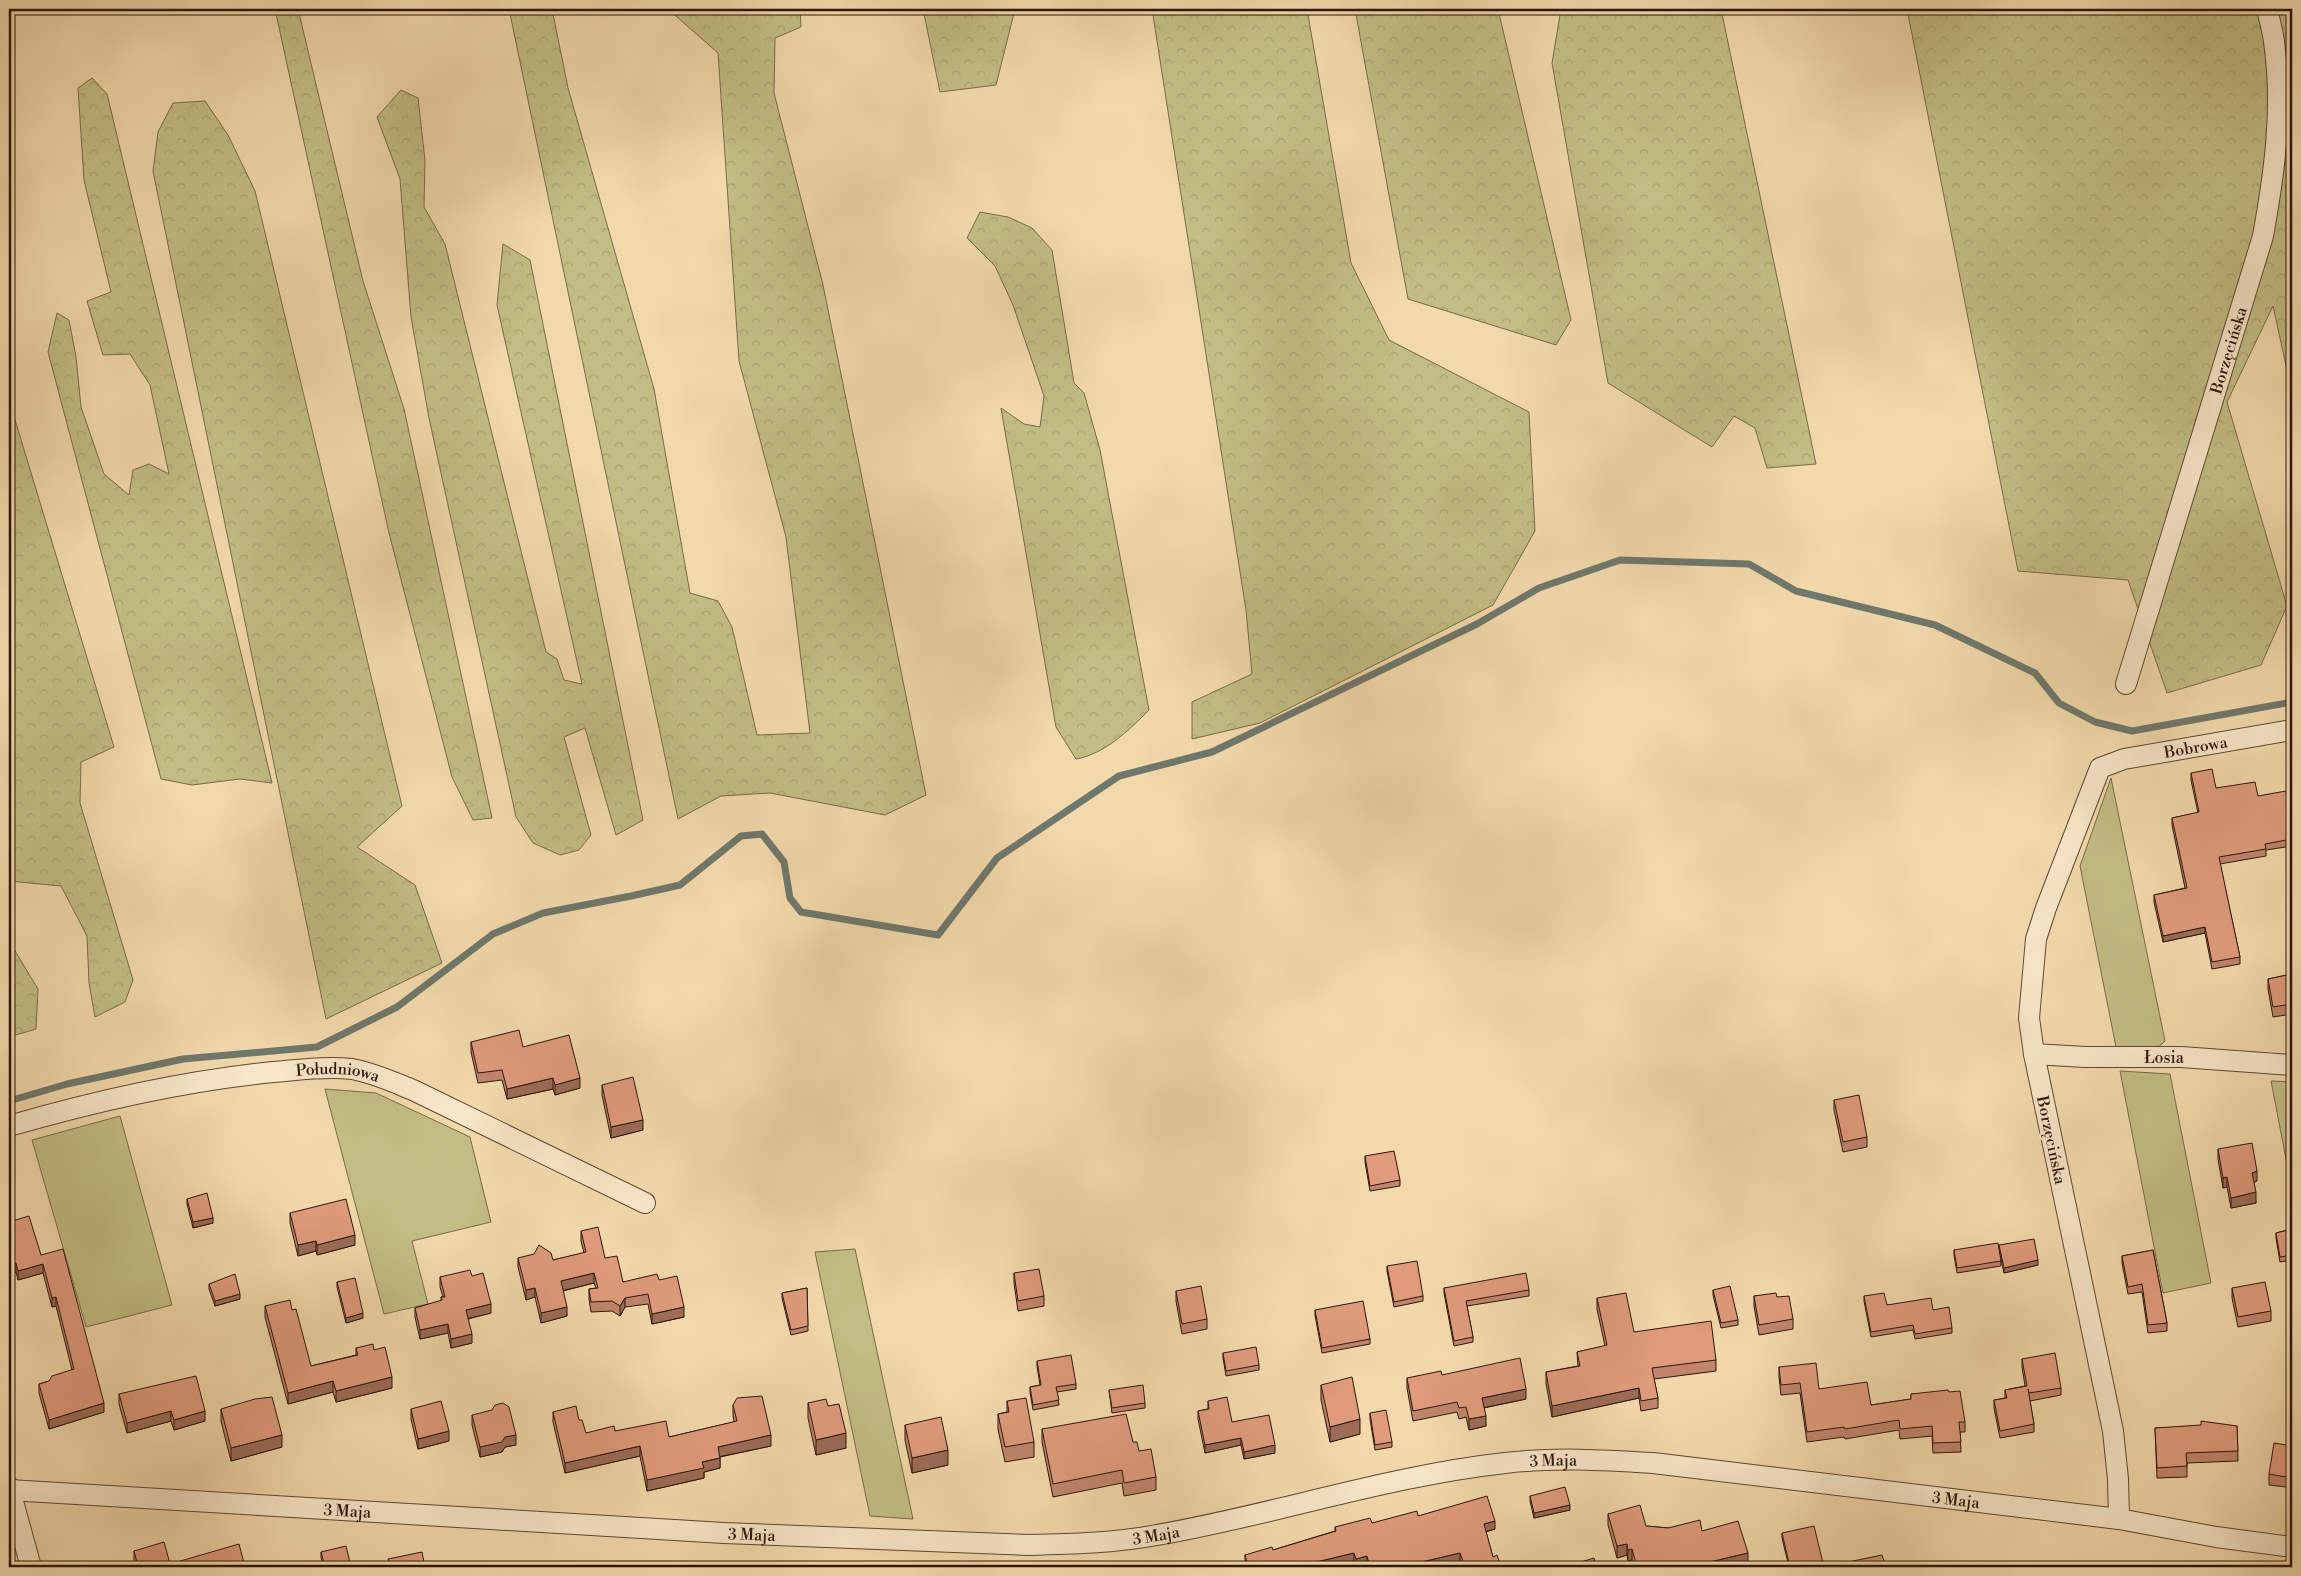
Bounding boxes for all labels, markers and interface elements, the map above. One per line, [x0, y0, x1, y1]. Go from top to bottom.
street label: Borzęcińska [2206, 304, 2252, 397]
street label: Bobrowa [2161, 732, 2230, 763]
street label: Łosia [2144, 1048, 2185, 1068]
street label: Południowa [295, 1059, 383, 1087]
street label: Borzęcińska [2032, 1093, 2070, 1187]
street label: 3 Maja [1529, 1451, 1578, 1472]
street label: 3 Maja [1931, 1488, 1982, 1513]
street label: 3 Maja [323, 1500, 373, 1523]
street label: 3 Maja [1131, 1522, 1182, 1550]
street label: 3 Maja [727, 1524, 777, 1546]

